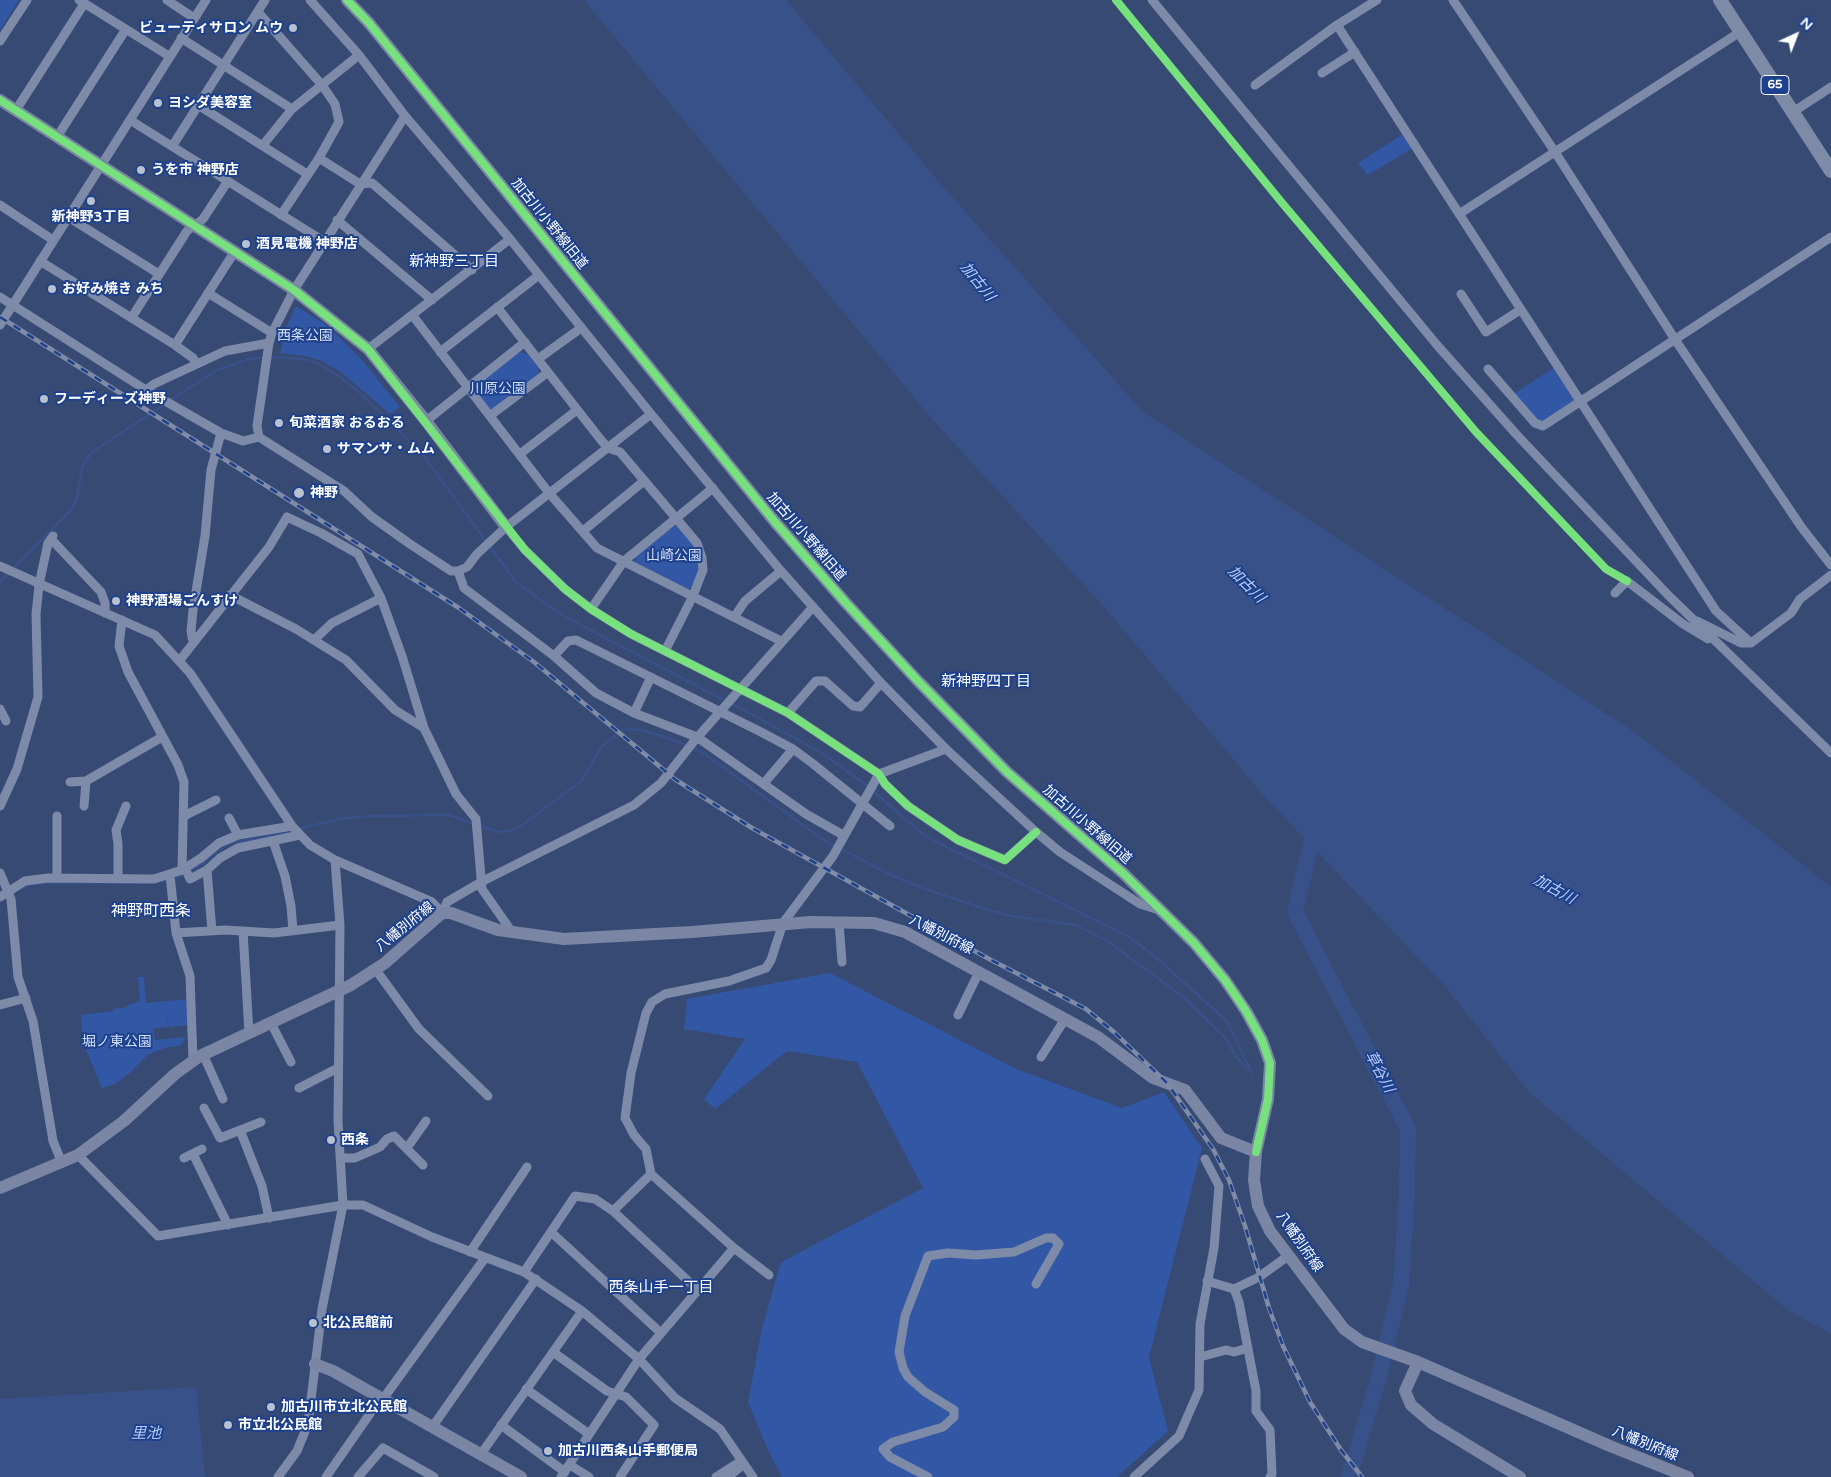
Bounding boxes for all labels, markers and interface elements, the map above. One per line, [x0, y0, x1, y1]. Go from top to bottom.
north arrow [1771, 10, 1821, 60]
text: N [1797, 14, 1816, 34]
place label: ビューティサロン ムウ [139, 20, 283, 36]
marker: ビューティサロン ムウ [287, 22, 299, 34]
road number: 65 [1761, 76, 1789, 94]
place label: ヨシダ美容室 [168, 95, 252, 111]
marker: ヨシダ美容室 [152, 97, 164, 109]
place label: うを市 神野店 [151, 162, 239, 178]
marker: うを市 神野店 [135, 164, 147, 176]
street label: 加古川小野線旧道 [507, 175, 591, 273]
marker: 新神野3丁目 [85, 195, 97, 207]
place label: 新神野3丁目 [52, 209, 130, 225]
place label: 酒見電機 神野店 [256, 236, 358, 252]
marker: 酒見電機 神野店 [240, 238, 252, 250]
district label: 新神野三丁目 [409, 253, 499, 271]
water label: 加古川 [956, 259, 998, 305]
place label: お好み焼き みち [62, 281, 164, 297]
marker: お好み焼き みち [46, 283, 58, 295]
park label: 西条公園 [277, 328, 333, 344]
park label: 川原公園 [470, 381, 526, 397]
place label: フーディーズ神野 [54, 391, 166, 407]
marker: フーディーズ神野 [38, 393, 50, 405]
place label: 旬菜酒家 おるおる [289, 415, 405, 431]
marker: 旬菜酒家 おるおる [273, 417, 285, 429]
place label: サマンサ・ムム [337, 441, 435, 457]
marker: サマンサ・ムム [321, 443, 333, 455]
place label: 神野 [310, 485, 338, 501]
marker: 神野 [292, 486, 306, 500]
street label: 加古川小野線旧道 [763, 489, 849, 585]
park label: 山崎公園 [646, 548, 702, 564]
water label: 加古川 [1224, 563, 1268, 607]
place label: 神野酒場ごんすけ [126, 593, 238, 609]
marker: 神野酒場ごんすけ [110, 595, 122, 607]
district label: 新神野四丁目 [941, 673, 1031, 691]
street label: 加古川小野線旧道 [1039, 782, 1135, 868]
water label: 加古川 [1530, 871, 1578, 909]
street label: 八幡別府線 [373, 898, 437, 956]
district label: 神野町西条 [111, 902, 191, 922]
street label: 八幡別府線 [906, 912, 976, 958]
park label: 堀ノ東公園 [82, 1034, 152, 1050]
water label: 草谷川 [1360, 1048, 1398, 1096]
place label: 西条 [341, 1132, 369, 1148]
marker: 西条 [325, 1134, 337, 1146]
street label: 八幡別府線 [1272, 1209, 1326, 1275]
district label: 西条山手一丁目 [609, 1279, 713, 1297]
place label: 北公民館前 [323, 1315, 393, 1331]
marker: 北公民館前 [307, 1317, 319, 1329]
place label: 加古川市立北公民館 [281, 1399, 407, 1415]
marker: 加古川市立北公民館 [265, 1401, 277, 1413]
place label: 市立北公民館 [238, 1417, 322, 1433]
marker: 市立北公民館 [222, 1419, 234, 1431]
street label: 八幡別府線 [1609, 1423, 1681, 1465]
water label: 里池 [131, 1425, 161, 1443]
place label: 加古川西条山手郵便局 [558, 1443, 698, 1459]
marker: 加古川西条山手郵便局 [542, 1445, 554, 1457]

